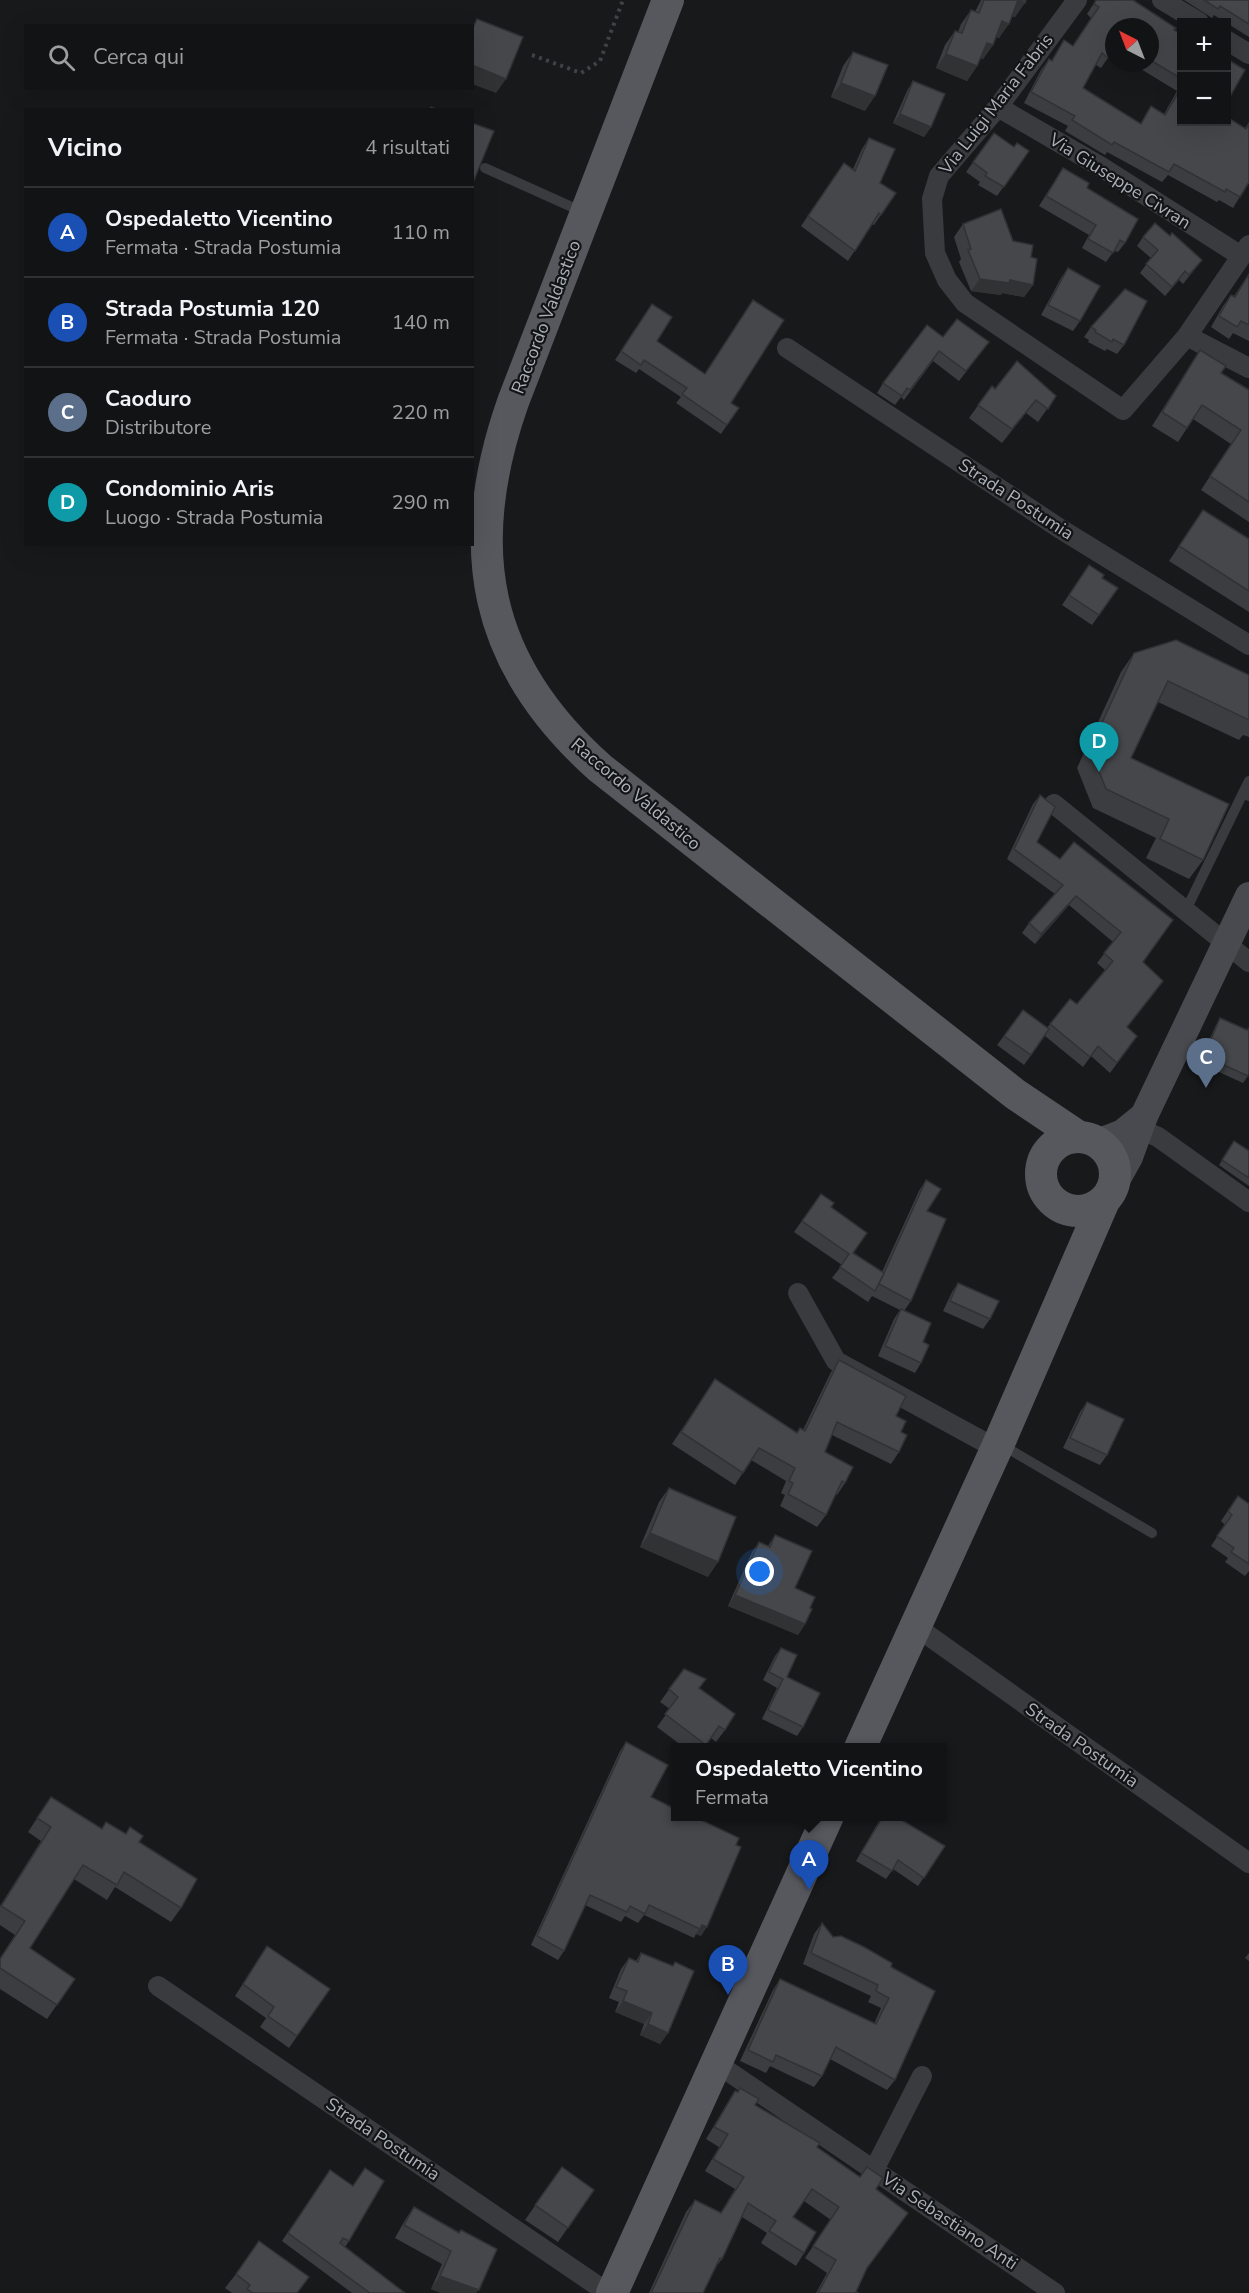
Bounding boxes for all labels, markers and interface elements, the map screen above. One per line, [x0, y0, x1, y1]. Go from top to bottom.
north arrow [1105, 18, 1159, 72]
map controls [1177, 18, 1231, 126]
button: + [1177, 18, 1231, 72]
search box [24, 24, 474, 90]
street label: Via Luigi Maria Fabris [933, 29, 1059, 180]
icon: search [45, 41, 78, 74]
text: Cerca qui [93, 42, 184, 72]
button: − [1177, 72, 1231, 126]
street label: Via Giuseppe Civran [1044, 127, 1196, 234]
text: Vicino [48, 130, 122, 165]
text: 4 risultati [365, 134, 450, 161]
text: Ospedaletto Vicentino [105, 204, 333, 234]
text: A [60, 219, 75, 246]
text: 110 m [392, 219, 450, 246]
text: Fermata · Strada Postumia [105, 234, 341, 261]
street label: Raccordo Valdastico [506, 237, 586, 397]
text: Strada Postumia 120 [105, 294, 320, 324]
text: B [61, 309, 74, 336]
text: 140 m [392, 309, 450, 336]
text: Fermata · Strada Postumia [105, 324, 341, 351]
text: Caoduro [105, 384, 191, 414]
text: C [61, 399, 74, 426]
text: 220 m [392, 399, 450, 426]
text: Distributore [105, 414, 211, 441]
street label: Strada Postumia [954, 453, 1078, 545]
text: Condominio Aris [105, 474, 274, 504]
text: D [60, 489, 75, 516]
text: 290 m [392, 489, 450, 516]
text: Luogo · Strada Postumia [105, 504, 323, 531]
pin: D [1080, 722, 1118, 772]
street label: Raccordo Valdastico [566, 733, 706, 855]
pin: C [1186, 1038, 1226, 1088]
your location [745, 1557, 774, 1586]
street label: Strada Postumia [1021, 1697, 1143, 1793]
popup [671, 1743, 947, 1821]
text: Ospedaletto Vicentino [695, 1754, 923, 1784]
text: Fermata [695, 1784, 769, 1811]
pin: A [790, 1840, 828, 1890]
pin: B [708, 1946, 748, 1995]
street label: Strada Postumia [321, 2092, 445, 2186]
street label: Via Sebastiano Anti [877, 2166, 1022, 2275]

